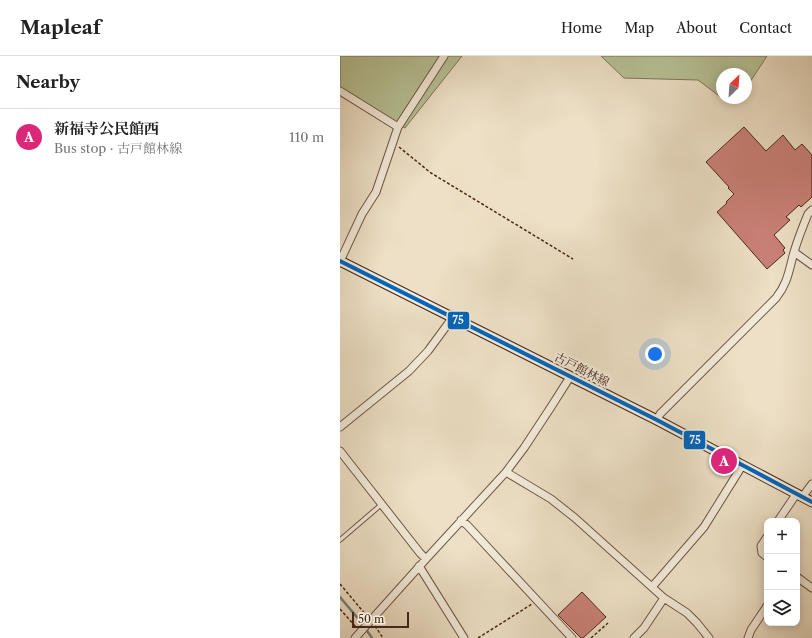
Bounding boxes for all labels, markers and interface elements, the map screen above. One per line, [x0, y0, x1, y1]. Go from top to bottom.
text: Mapleaf [20, 16, 101, 39]
text: Home [561, 19, 602, 37]
text: Map [624, 19, 654, 37]
text: About [676, 19, 717, 37]
text: Contact [739, 19, 792, 37]
north arrow [716, 68, 752, 104]
text: Nearby [16, 72, 80, 92]
text: 新福寺公民館西 [54, 119, 159, 138]
text: A [24, 129, 34, 145]
text: 110 m [289, 129, 324, 145]
text: Bus stop · 古戸館林線 [54, 140, 182, 156]
line badge: 75 [447, 311, 470, 330]
text: 75 [452, 313, 464, 327]
your location [645, 344, 665, 364]
street label: 古戸館林線 [552, 349, 612, 389]
line badge: 75 [683, 430, 706, 450]
text: 75 [689, 433, 701, 447]
pin: A [711, 446, 737, 476]
map controls [764, 518, 800, 626]
button: + [764, 518, 800, 554]
button: − [764, 554, 800, 590]
button: layers [764, 590, 800, 626]
scale bar [352, 610, 409, 629]
text: 50 m [358, 612, 384, 626]

